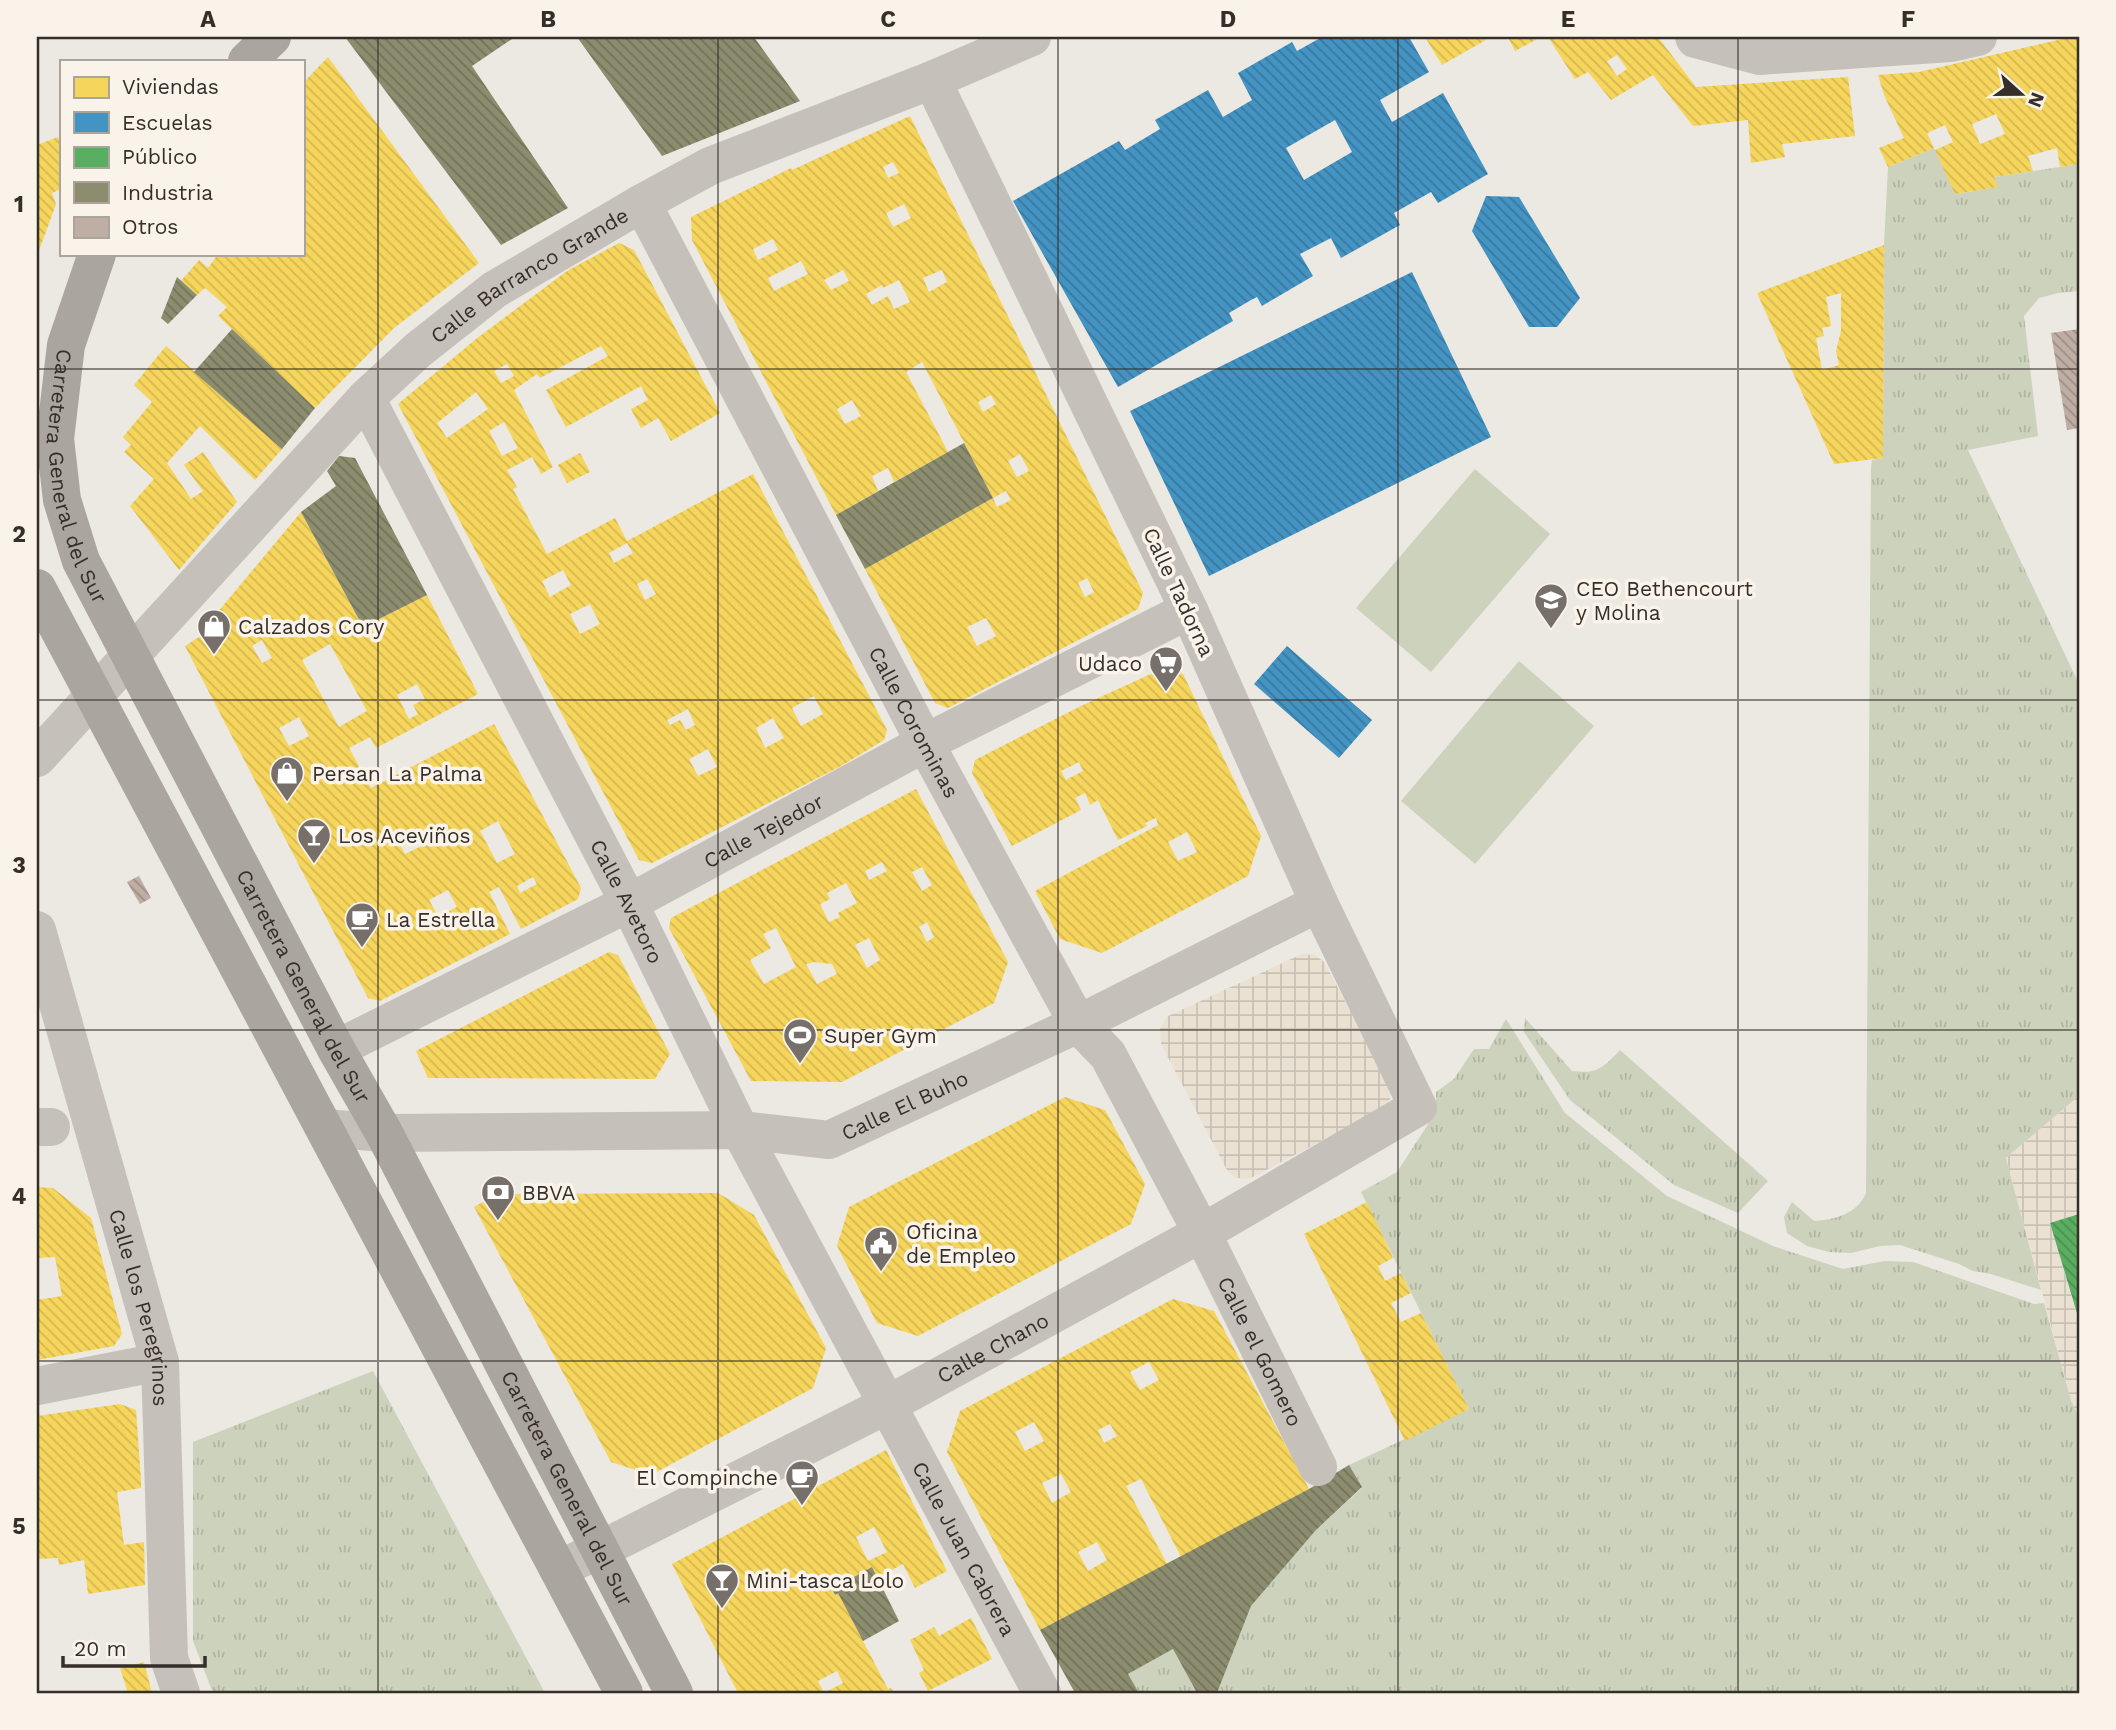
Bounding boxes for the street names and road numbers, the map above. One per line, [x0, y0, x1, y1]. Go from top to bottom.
street label: Calle Barranco Grande [425, 202, 632, 348]
street label: Carretera General del Sur [42, 348, 113, 608]
street label: Calle Tadorna [1138, 523, 1220, 661]
street label: Calle Corominas [864, 642, 965, 802]
street label: Calle Tejedor [699, 788, 828, 873]
street label: Calle Avetoro [585, 835, 669, 967]
street label: Carretera General del Sur [232, 865, 377, 1108]
street label: Calle El Buho [837, 1065, 972, 1145]
street label: Calle los Peregrinos [105, 1206, 174, 1407]
street label: Calle el Gomero [1213, 1272, 1308, 1430]
street label: Calle Chano [932, 1307, 1053, 1388]
street label: Carretera General del Sur [497, 1366, 639, 1610]
street label: Calle Juan Cabrera [907, 1457, 1022, 1640]

